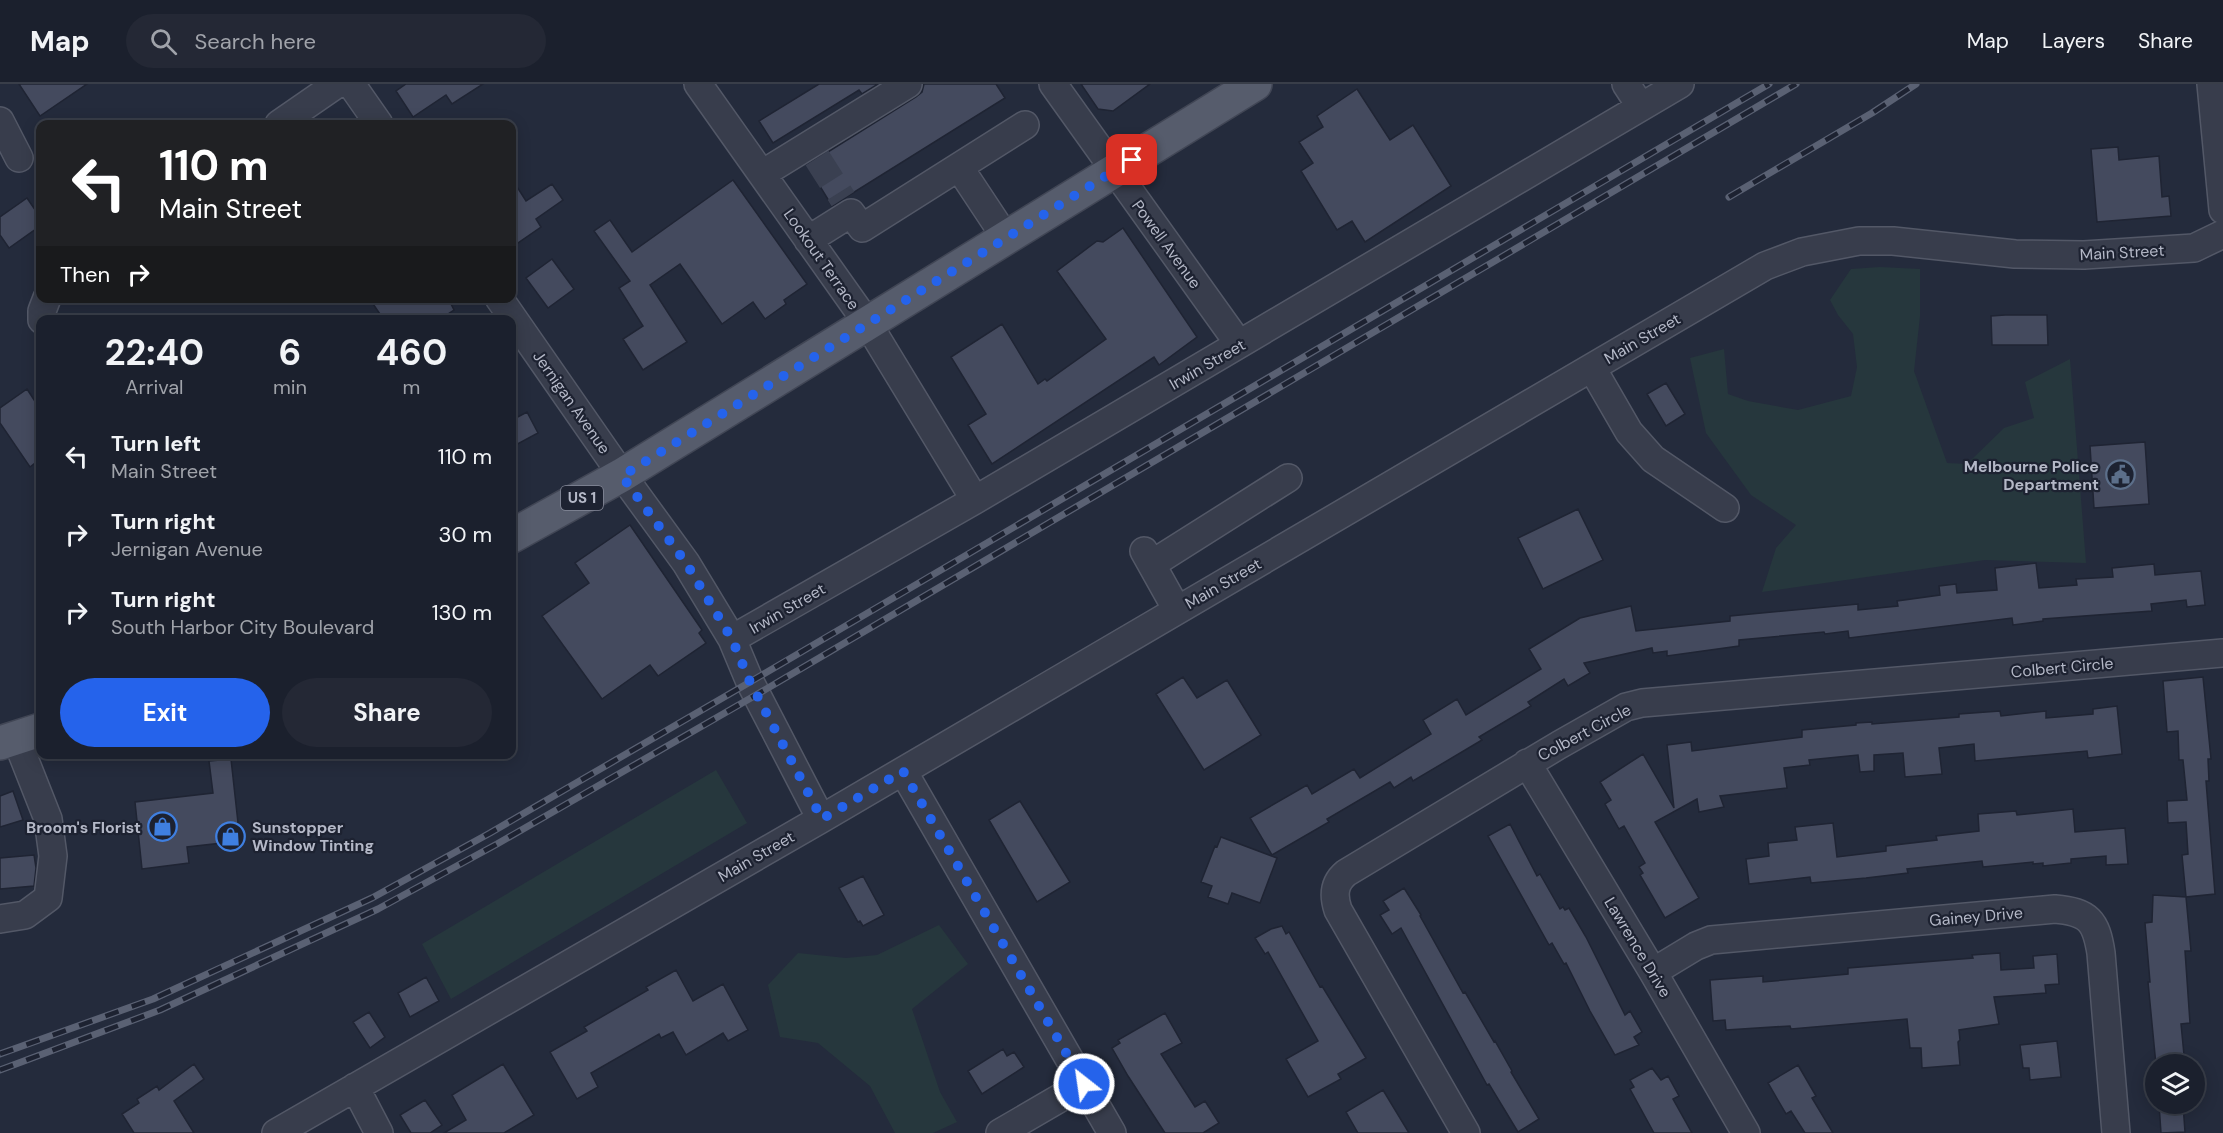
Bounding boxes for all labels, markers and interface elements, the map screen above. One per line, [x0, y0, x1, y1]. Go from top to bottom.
search box [126, 14, 546, 68]
text: Map [30, 23, 90, 60]
icon: search [147, 25, 180, 58]
text: Search here [195, 27, 316, 56]
text: Map [1967, 27, 2009, 55]
text: Layers [2042, 27, 2105, 55]
text: Share [2138, 27, 2193, 55]
pin [1106, 134, 1157, 185]
text: 110 m [159, 138, 269, 193]
icon: arrive [1115, 143, 1148, 176]
icon: left [60, 144, 138, 222]
text: Main Street [159, 191, 302, 226]
street label: Powell Avenue [1127, 196, 1206, 293]
street label: Lookout Terrace [779, 204, 864, 314]
street label: Main Street [2079, 240, 2165, 265]
icon: right [122, 258, 155, 291]
text: Then [60, 260, 110, 289]
street label: Main Street [1600, 308, 1684, 369]
text: 22:40 [105, 329, 204, 376]
text: 6 [279, 329, 301, 376]
text: 460 [376, 329, 447, 376]
street label: Irwin Street [1165, 334, 1249, 395]
street label: Jernigan Avenue [528, 347, 615, 458]
text: Arrival [125, 374, 184, 400]
text: min [273, 374, 307, 400]
text: m [403, 374, 420, 400]
text: Turn left [111, 429, 201, 458]
icon: left [60, 440, 93, 473]
text: 110 m [438, 442, 492, 471]
place label: Melbourne Police Department [1964, 456, 2099, 495]
text: Main Street [111, 458, 217, 484]
public building icon: Melbourne Police Department [2104, 459, 2136, 491]
road number: US 1 [561, 486, 603, 510]
text: Turn right [111, 507, 216, 536]
icon: right [60, 518, 93, 551]
text: 30 m [438, 520, 492, 549]
text: Jernigan Avenue [111, 536, 263, 562]
street label: Main Street [1181, 553, 1265, 614]
street label: Irwin Street [745, 578, 829, 639]
text: Turn right [111, 585, 216, 614]
icon: right [60, 596, 93, 629]
text: 130 m [432, 598, 492, 627]
text: South Harbor City Boulevard [111, 614, 374, 640]
street label: Colbert Circle [2010, 653, 2114, 682]
button: Exit [60, 678, 270, 747]
button: Share [282, 678, 492, 747]
street label: Colbert Circle [1534, 699, 1635, 766]
shop icon: Broom's Florist [146, 811, 178, 843]
place label: Broom's Florist [26, 817, 141, 838]
place label: Sunstopper Window Tinting [252, 817, 374, 856]
shop icon: Sunstopper Window Tinting [215, 820, 247, 852]
street label: Main Street [714, 826, 798, 887]
street label: Lawrence Drive [1599, 893, 1676, 1001]
street label: Gainey Drive [1928, 902, 2024, 931]
position arrow [1052, 1052, 1116, 1116]
map controls [2145, 1054, 2205, 1114]
button: layers [2145, 1054, 2205, 1114]

